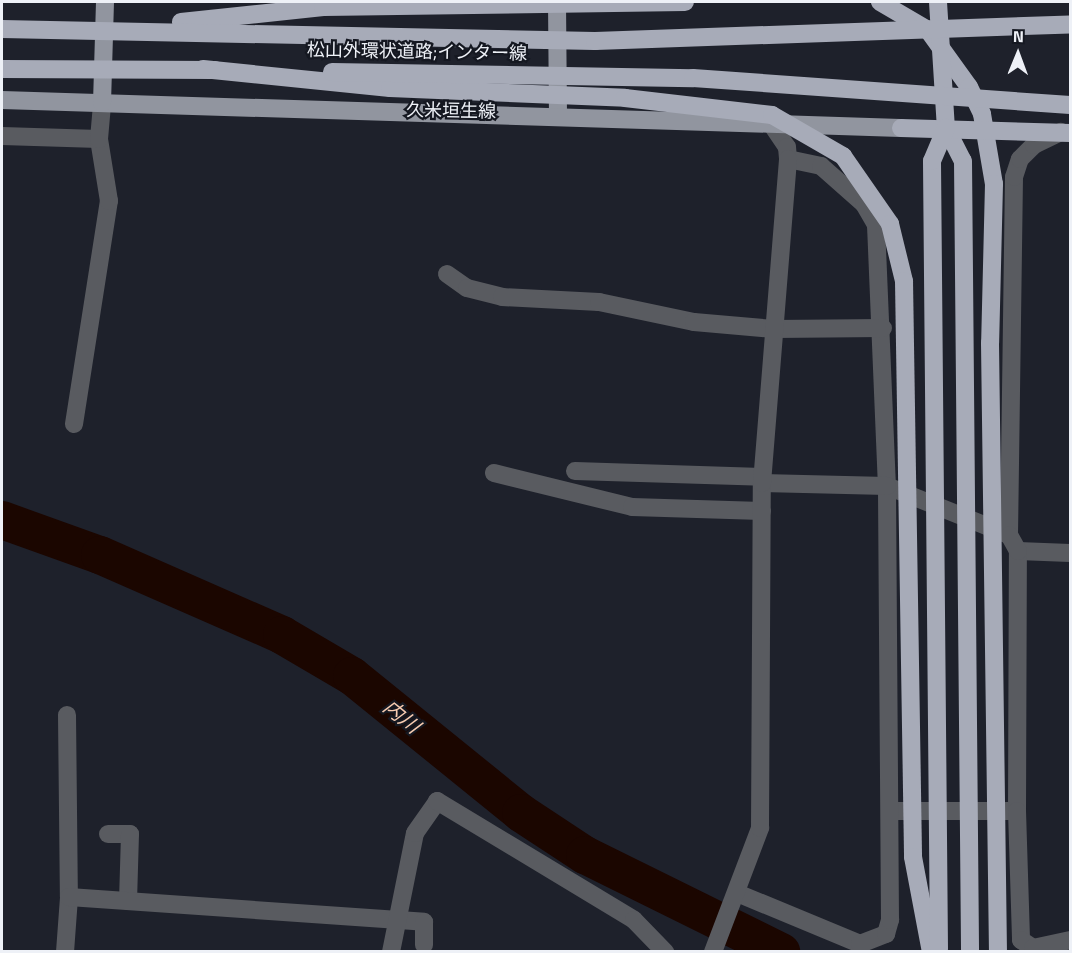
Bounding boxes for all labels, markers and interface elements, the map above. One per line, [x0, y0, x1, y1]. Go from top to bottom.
north arrow [988, 24, 1048, 84]
text: N [1013, 24, 1024, 48]
street label: 松山外環状道路;インター線 [307, 39, 527, 65]
street label: 久米垣生線 [406, 99, 496, 123]
water label: 内川 [379, 694, 425, 738]

